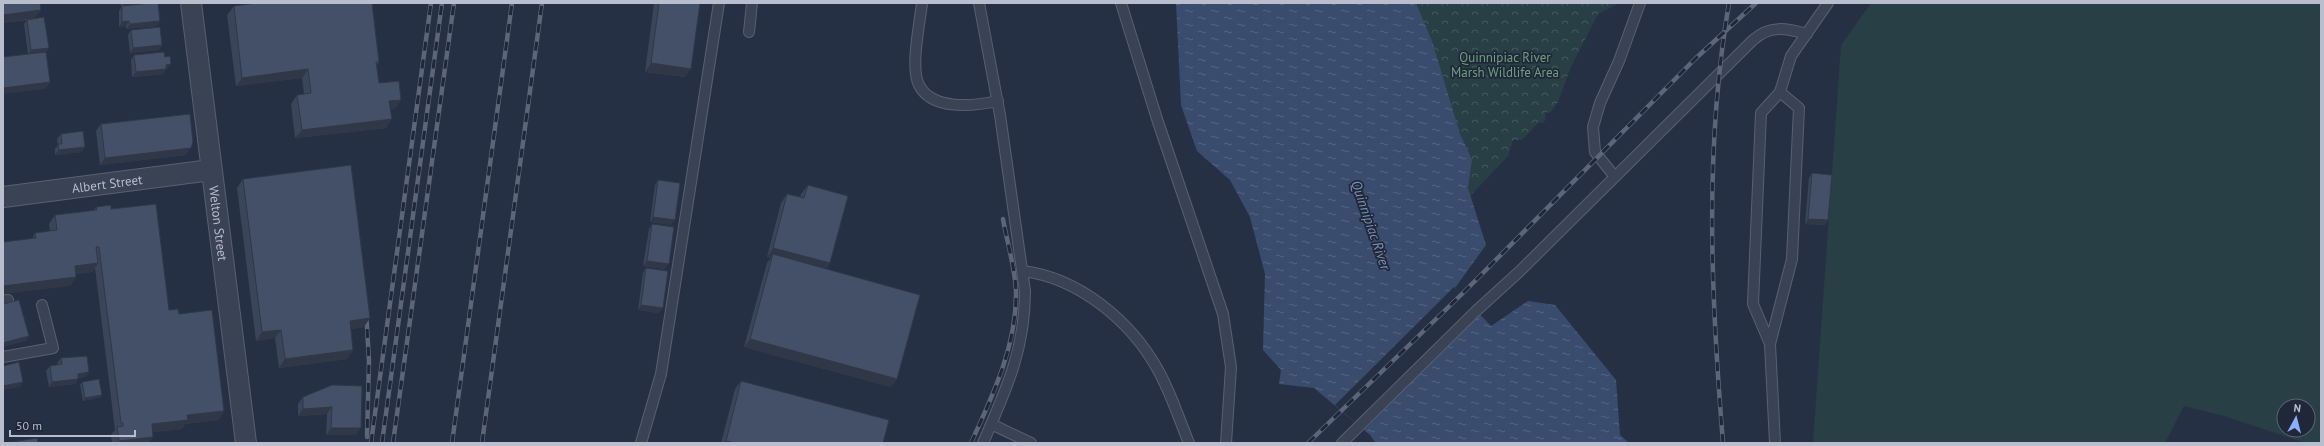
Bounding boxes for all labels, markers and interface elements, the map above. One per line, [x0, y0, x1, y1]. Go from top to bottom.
park label: Quinnipiac River Marsh Wildlife Area [1451, 49, 1559, 81]
street label: Albert Street [71, 170, 144, 196]
water label: Quinnipiac River [1347, 178, 1395, 273]
street label: Welton Street [205, 185, 232, 262]
north arrow [2276, 398, 2316, 438]
text: N [2293, 401, 2302, 415]
scale bar [10, 412, 135, 438]
text: 50 m [16, 418, 42, 433]

